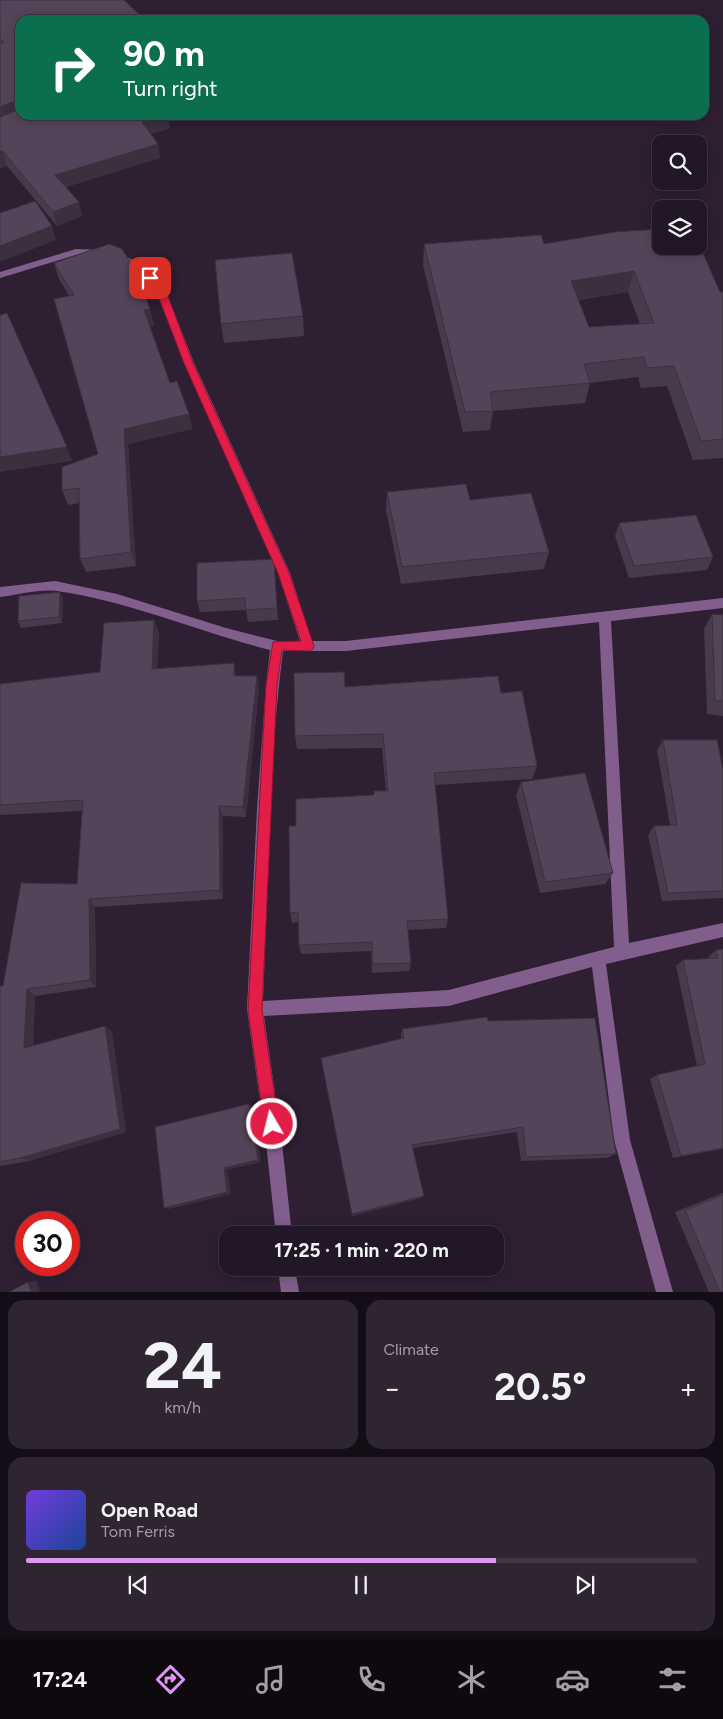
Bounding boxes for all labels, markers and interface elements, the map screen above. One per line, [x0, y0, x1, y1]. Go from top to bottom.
text: 90 m [123, 33, 205, 75]
icon: right [40, 35, 105, 100]
text: Turn right [123, 75, 218, 102]
map controls [652, 135, 707, 255]
button: search [652, 135, 707, 190]
button: layers [652, 200, 707, 255]
pin [129, 257, 171, 299]
icon: arrive [136, 264, 164, 292]
position arrow [245, 1097, 297, 1149]
speed limit sign: 30 [15, 1211, 80, 1276]
text: 17:25 · 1 min · 220 m [274, 1239, 449, 1262]
text: 24 [143, 1326, 222, 1404]
text: Climate [384, 1340, 439, 1359]
text: 20.5° [494, 1364, 587, 1410]
text: − [384, 1371, 401, 1405]
text: + [680, 1371, 697, 1405]
text: km/h [164, 1398, 201, 1417]
text: Open Road [101, 1499, 198, 1522]
text: Tom Ferris [101, 1522, 175, 1541]
icon: previous [124, 1571, 152, 1599]
icon: pause [347, 1571, 375, 1599]
icon: next [571, 1571, 599, 1599]
icon: directions [153, 1662, 188, 1697]
icon: music [253, 1662, 288, 1697]
icon: phone [354, 1662, 389, 1697]
icon: climate [454, 1662, 489, 1697]
icon: car [555, 1662, 590, 1697]
icon: filters [655, 1662, 690, 1697]
text: 17:24 [33, 1666, 88, 1693]

